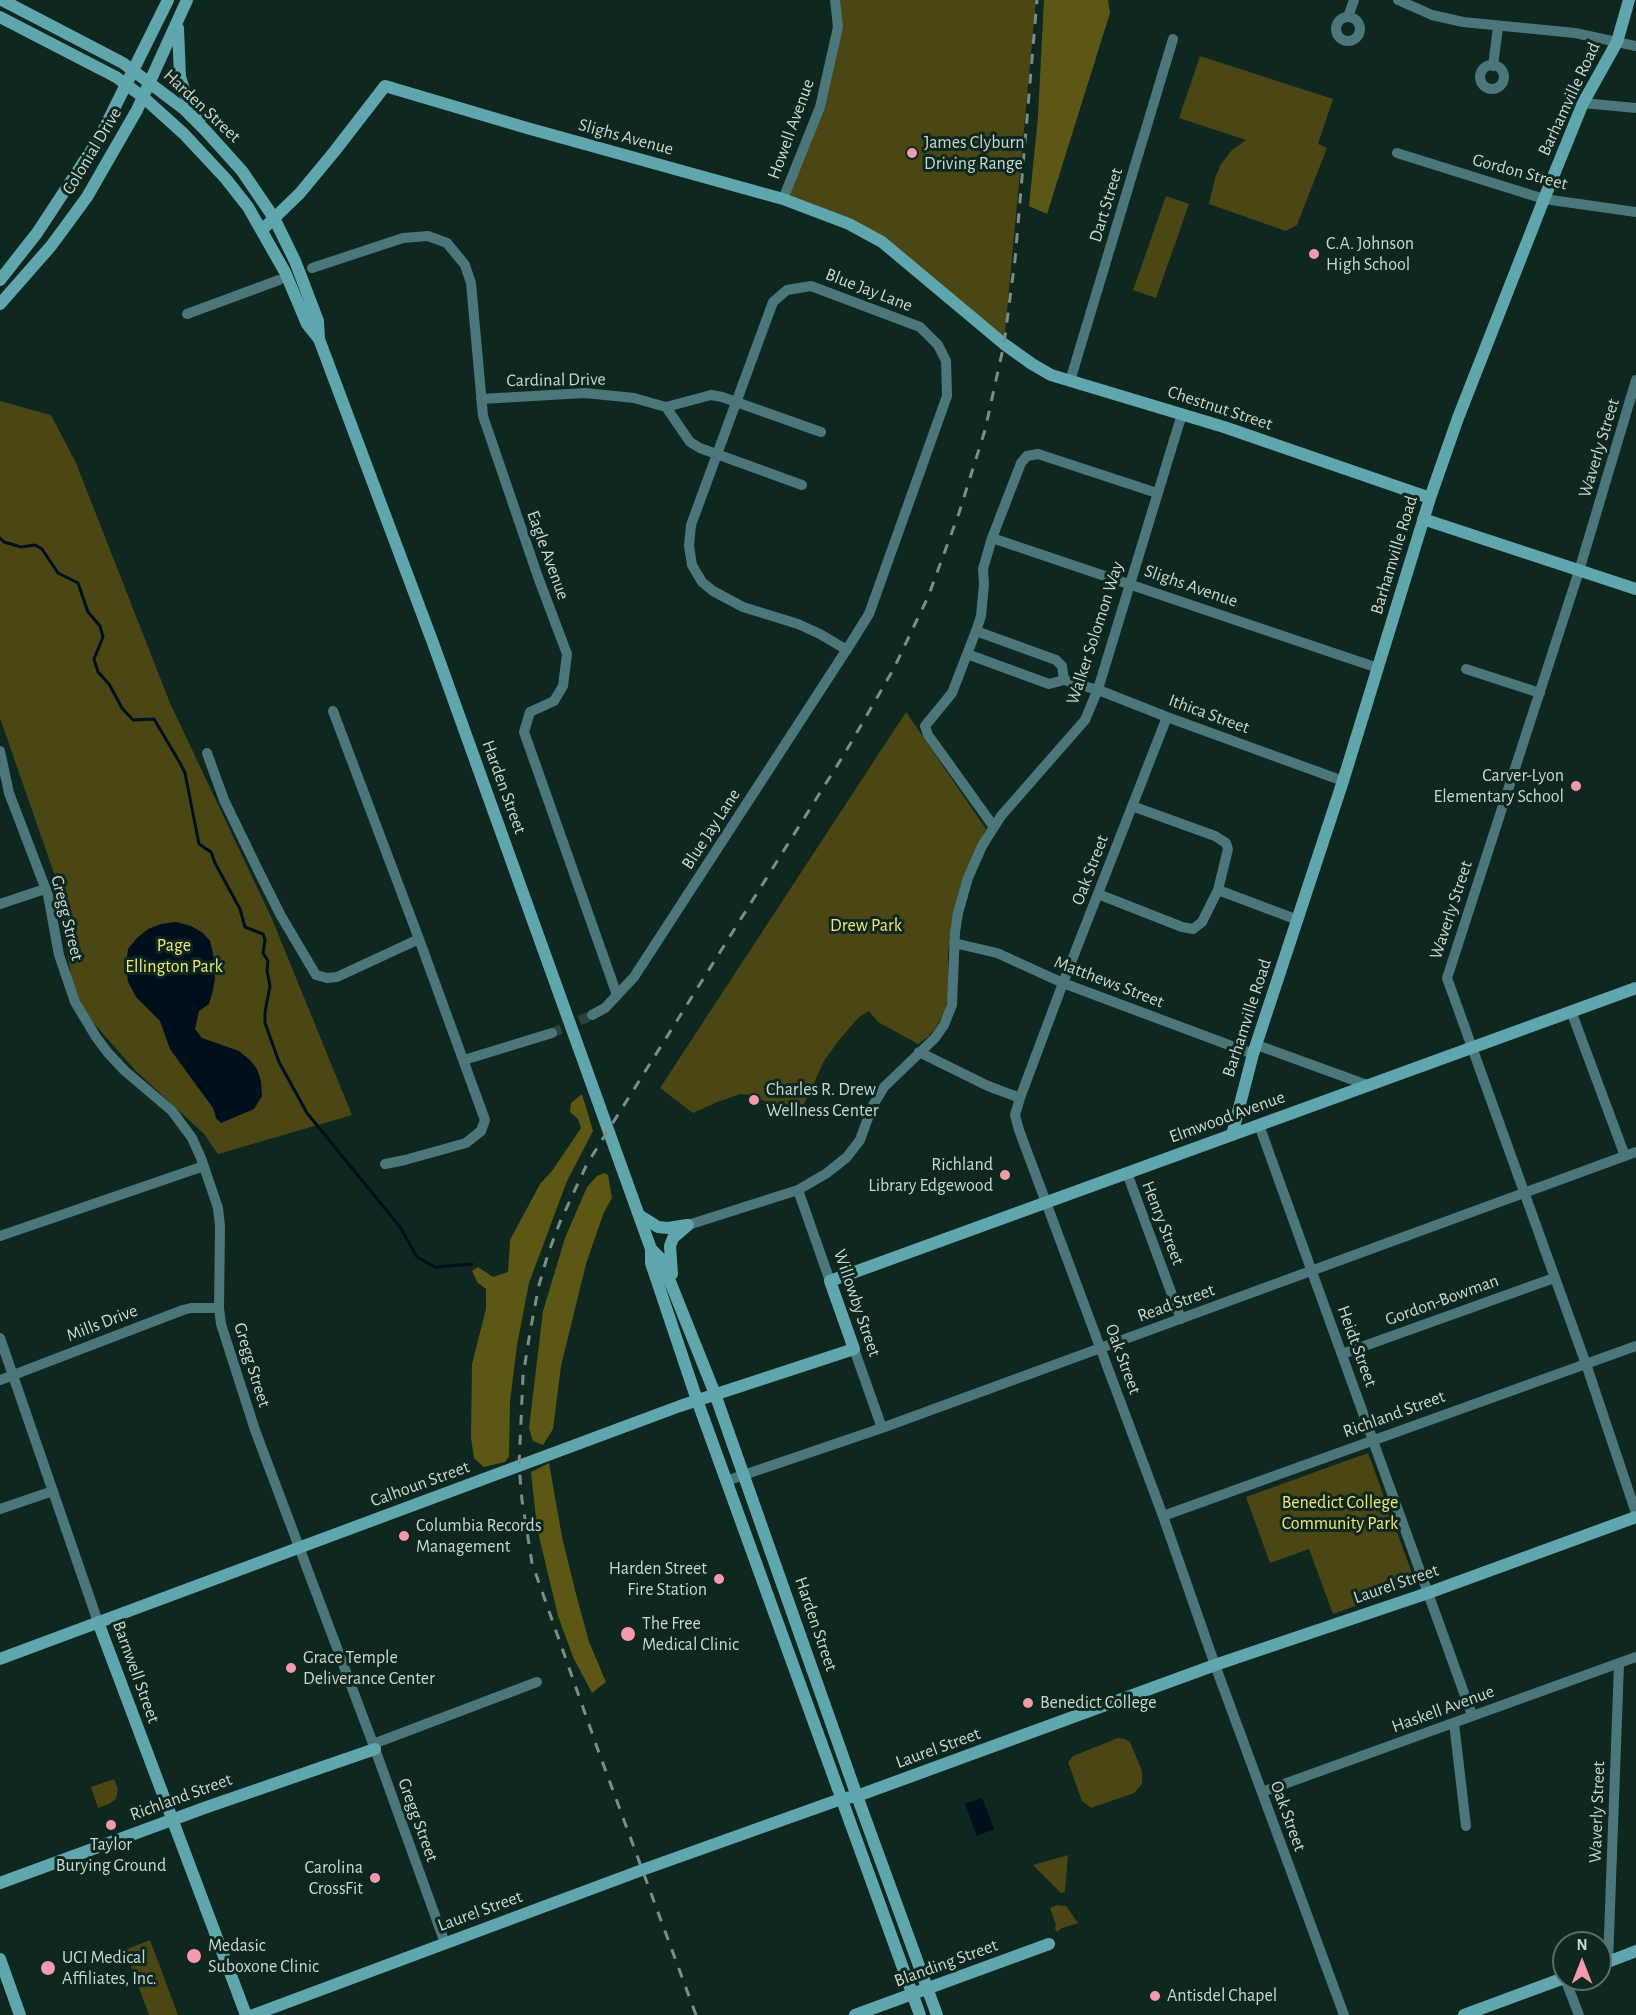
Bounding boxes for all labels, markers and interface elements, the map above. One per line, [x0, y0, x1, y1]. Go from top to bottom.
street label: Barhamville Road [1533, 39, 1605, 159]
street label: Harden Street [159, 65, 245, 147]
street label: Howell Avenue [763, 76, 819, 182]
street label: Colonial Drive [58, 104, 126, 198]
street label: Slighs Avenue [576, 114, 676, 160]
place label: James Clyburn Driving Range [924, 132, 1025, 174]
marker: James Clyburn Driving Range [905, 146, 919, 160]
street label: Gordon Street [1470, 149, 1570, 195]
street label: Dart Street [1084, 165, 1128, 245]
place label: C.A. Johnson High School [1326, 233, 1414, 276]
marker: C.A. Johnson High School [1307, 247, 1321, 261]
street label: Blue Jay Lane [822, 263, 916, 317]
street label: Cardinal Drive [506, 368, 606, 392]
street label: Chestnut Street [1165, 381, 1275, 435]
street label: Waverly Street [1574, 396, 1624, 500]
street label: Barhamville Road [1366, 493, 1422, 617]
street label: Eagle Avenue [522, 507, 574, 603]
street label: Walker Solomon Way [1062, 559, 1128, 707]
street label: Slighs Avenue [1141, 560, 1241, 612]
street label: Ithica Street [1166, 689, 1252, 739]
street label: Harden Street [477, 737, 531, 837]
place label: Carver-Lyon Elementary School [1434, 765, 1564, 808]
marker: Carver-Lyon Elementary School [1569, 779, 1583, 793]
street label: Blue Jay Lane [677, 785, 745, 873]
street label: Oak Street [1067, 832, 1113, 908]
street label: Waverly Street [1425, 858, 1477, 962]
street label: Gregg Street [46, 873, 88, 963]
park label: Drew Park [830, 915, 902, 937]
park label: Page Ellington Park [125, 935, 223, 978]
street label: Matthews Street [1051, 951, 1167, 1013]
street label: Barhamville Road [1218, 956, 1276, 1080]
place label: Charles R. Drew Wellness Center [766, 1079, 879, 1122]
street label: Elmwood Avenue [1166, 1086, 1288, 1148]
marker: Charles R. Drew Wellness Center [747, 1093, 761, 1107]
place label: Richland Library Edgewood [868, 1154, 993, 1196]
marker: Richland Library Edgewood [998, 1168, 1012, 1182]
street label: Henry Street [1137, 1178, 1189, 1268]
street label: Willowby Street [829, 1247, 885, 1359]
street label: Gordon-Bowman [1382, 1269, 1502, 1331]
street label: Read Street [1134, 1279, 1218, 1327]
street label: Mills Drive [63, 1300, 141, 1346]
street label: Heidt Street [1332, 1302, 1382, 1390]
street label: Gregg Street [229, 1320, 275, 1410]
street label: Oak Street [1100, 1321, 1146, 1397]
street label: Richland Street [1340, 1386, 1448, 1442]
street label: Calhoun Street [367, 1456, 473, 1512]
park label: Benedict College Community Park [1282, 1492, 1398, 1534]
place label: Columbia Records Management [416, 1515, 542, 1558]
marker: Columbia Records Management [397, 1529, 411, 1543]
place label: Harden Street Fire Station [609, 1558, 707, 1600]
street label: Laurel Street [1351, 1559, 1441, 1609]
marker: Harden Street Fire Station [712, 1572, 726, 1586]
street label: Harden Street [790, 1574, 842, 1674]
place label: The Free Medical Clinic [642, 1613, 739, 1656]
street label: Barnwell Street [108, 1618, 164, 1726]
marker: The Free Medical Clinic [619, 1625, 637, 1643]
place label: Grace Temple Deliverance Center [303, 1647, 435, 1690]
marker: Grace Temple Deliverance Center [284, 1661, 298, 1675]
street label: Haskell Avenue [1389, 1680, 1497, 1738]
place label: Benedict College [1040, 1692, 1157, 1714]
marker: Benedict College [1021, 1696, 1035, 1710]
street label: Laurel Street [893, 1723, 983, 1773]
street label: Waverly Street [1584, 1761, 1610, 1863]
street label: Richland Street [127, 1769, 235, 1825]
street label: Gregg Street [393, 1775, 443, 1865]
street label: Oak Street [1265, 1778, 1311, 1854]
marker: Taylor Burying Ground [104, 1818, 118, 1832]
place label: Taylor Burying Ground [56, 1834, 166, 1876]
place label: Carolina CrossFit [304, 1857, 363, 1900]
marker: Carolina CrossFit [368, 1871, 382, 1885]
street label: Laurel Street [435, 1886, 525, 1936]
north arrow [1552, 1931, 1612, 1991]
street label: Blanding Street [891, 1934, 1001, 1992]
place label: Medasic Suboxone Clinic [208, 1935, 319, 1978]
text: N [1576, 1937, 1588, 1953]
place label: UCI Medical Affiliates, Inc. [62, 1947, 157, 1990]
marker: Medasic Suboxone Clinic [185, 1947, 203, 1965]
marker: UCI Medical Affiliates, Inc. [39, 1959, 57, 1977]
place label: Antisdel Chapel [1167, 1985, 1277, 2007]
marker: Antisdel Chapel [1148, 1989, 1162, 2003]

